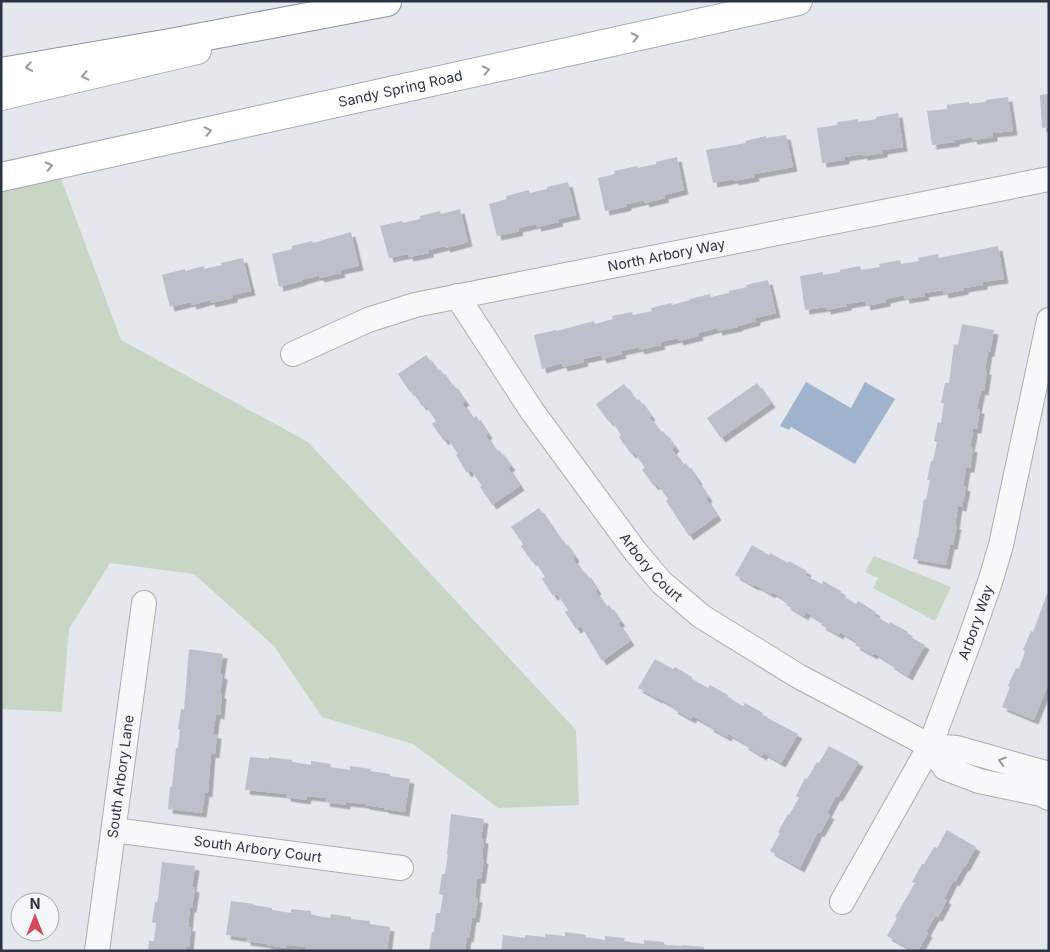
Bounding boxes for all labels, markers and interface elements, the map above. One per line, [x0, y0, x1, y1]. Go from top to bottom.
one-way arrow [631, 32, 640, 43]
one-way arrow [24, 61, 33, 71]
one-way arrow [481, 65, 490, 76]
street label: Sandy Spring Road [337, 66, 464, 110]
one-way arrow [80, 70, 89, 81]
one-way arrow [203, 127, 212, 137]
one-way arrow [44, 161, 53, 172]
street label: North Arbory Way [606, 235, 727, 275]
street label: Arbory Court [616, 529, 687, 605]
street label: Arbory Way [954, 582, 996, 662]
street label: South Arbory Lane [103, 714, 137, 839]
one-way arrow [998, 757, 1006, 767]
street label: South Arbory Court [193, 832, 323, 865]
north arrow [10, 892, 60, 942]
text: N [30, 895, 40, 912]

